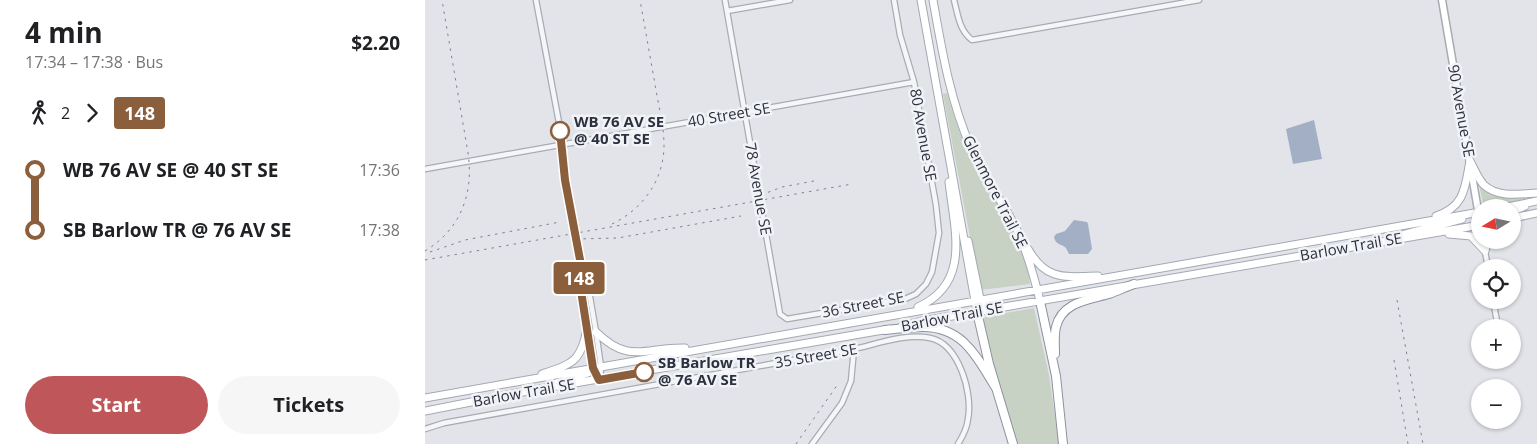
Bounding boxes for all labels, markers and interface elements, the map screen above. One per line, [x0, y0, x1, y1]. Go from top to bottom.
text: 4 min [25, 13, 103, 51]
text: $2.20 [351, 30, 400, 56]
text: 17:34 – 17:38 · Bus [25, 51, 163, 73]
street label: 90 Avenue SE [1444, 63, 1480, 159]
street label: 80 Avenue SE [906, 87, 942, 183]
street label: 40 Street SE [686, 97, 772, 131]
icon: walk [25, 99, 53, 127]
icon: forward [78, 99, 106, 127]
text: 148 [124, 101, 155, 125]
text: 2 [61, 102, 70, 124]
place label: WB 76 AV SE @ 40 ST SE [574, 111, 664, 148]
marker: WB 76 AV SE @ 40 ST SE [550, 121, 570, 141]
street label: Glenmore Trail SE [959, 132, 1033, 252]
street label: 78 Avenue SE [741, 141, 777, 237]
text: WB 76 AV SE @ 40 ST SE [63, 157, 278, 183]
text: 17:36 [359, 159, 400, 181]
north arrow [1471, 199, 1521, 249]
map controls [1471, 199, 1521, 429]
text: SB Barlow TR @ 76 AV SE [63, 217, 291, 243]
text: 17:38 [359, 219, 400, 241]
street label: Barlow Trail SE [1298, 227, 1403, 265]
button: locate [1471, 259, 1521, 309]
line badge: 148 [550, 262, 608, 294]
text: 148 [564, 266, 594, 290]
street label: 36 Street SE [820, 286, 906, 322]
street label: Barlow Trail SE [899, 296, 1004, 336]
button: + [1471, 319, 1521, 369]
street label: 35 Street SE [773, 338, 859, 372]
place label: SB Barlow TR @ 76 AV SE [658, 352, 755, 389]
marker: SB Barlow TR @ 76 AV SE [634, 362, 654, 382]
street label: Barlow Trail SE [471, 373, 576, 411]
button: Start [25, 376, 208, 434]
button: Tickets [218, 376, 400, 434]
button: − [1471, 379, 1521, 429]

